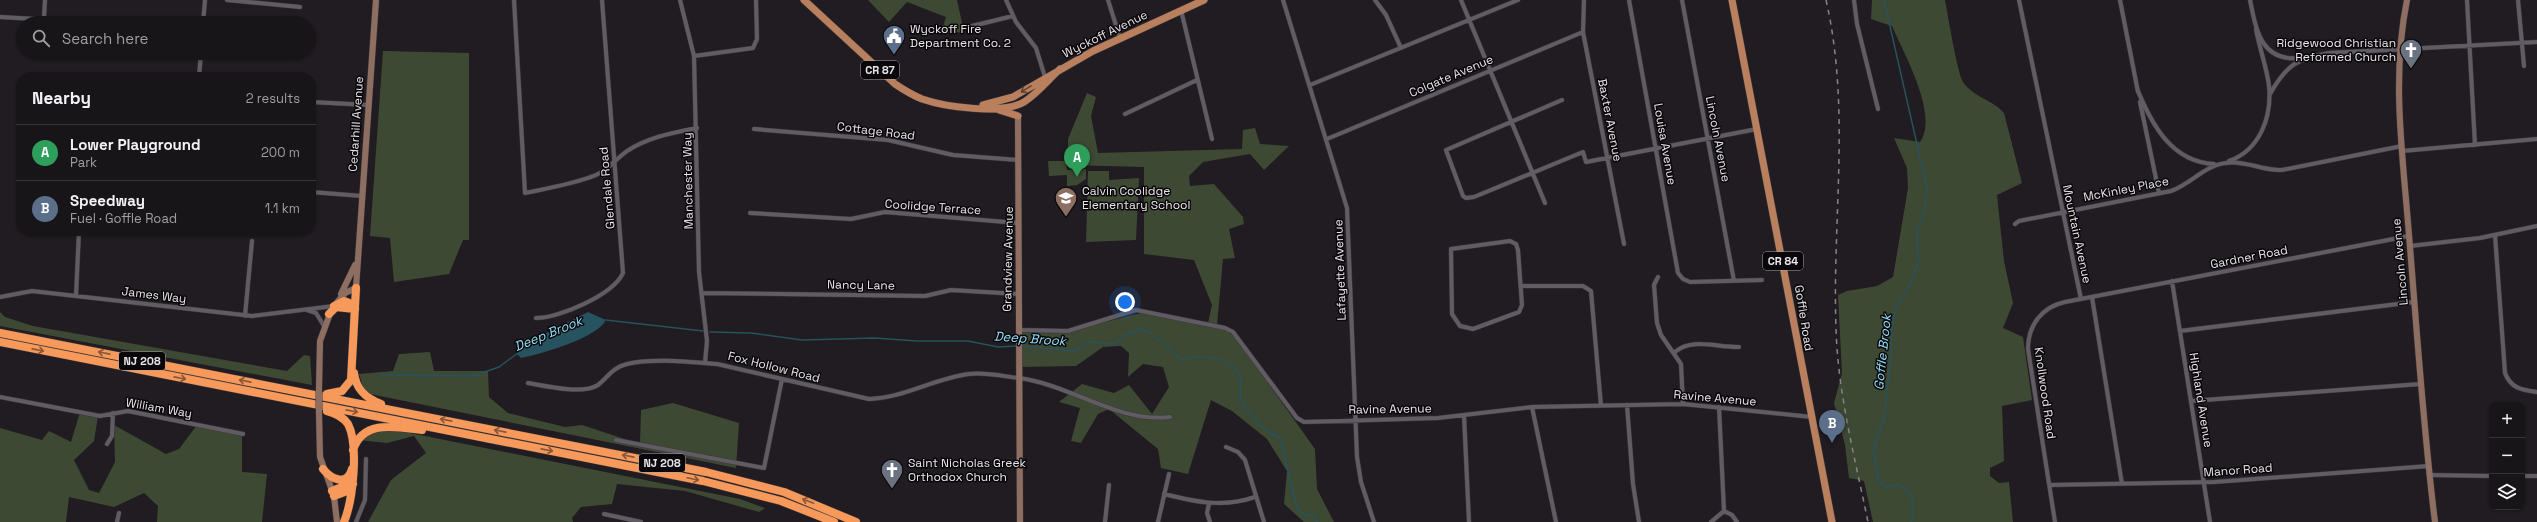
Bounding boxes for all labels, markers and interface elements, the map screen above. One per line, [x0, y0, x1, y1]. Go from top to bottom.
street label: Wyckoff Avenue [1060, 6, 1150, 62]
search box [16, 16, 316, 60]
place label: Wyckoff Fire Department Co. 2 [910, 21, 1011, 51]
public building icon: Wyckoff Fire Department Co. 2 [881, 23, 907, 56]
icon: search [30, 27, 52, 49]
text: Search here [62, 29, 148, 48]
place label: Ridgewood Christian Reformed Church [2277, 35, 2396, 65]
church icon: Ridgewood Christian Reformed Church [2398, 37, 2424, 70]
street label: Colgate Avenue [1406, 51, 1496, 101]
road number: CR 87 [861, 61, 899, 79]
street label: Cedarhill Avenue [345, 76, 367, 172]
street label: Baxter Avenue [1594, 77, 1626, 163]
one-way arrow [1020, 85, 1032, 93]
text: Nearby [32, 87, 91, 109]
text: 2 results [246, 90, 300, 107]
street label: Lincoln Avenue [1702, 95, 1734, 183]
street label: Louisa Avenue [1650, 102, 1680, 186]
street label: Cottage Road [836, 118, 916, 144]
street label: Manchester Way [679, 132, 697, 230]
text: Lower Playground [70, 135, 201, 154]
text: A [41, 144, 49, 161]
text: 200 m [261, 144, 300, 161]
pin: A [1064, 144, 1090, 177]
street label: Glendale Road [595, 146, 619, 230]
text: Park [70, 154, 97, 171]
street label: McKinley Place [2082, 173, 2170, 205]
place label: Calvin Coolidge Elementary School [1082, 183, 1190, 213]
street label: Mountain Avenue [2059, 183, 2095, 285]
school or university icon: Calvin Coolidge Elementary School [1053, 185, 1079, 218]
text: Speedway [70, 191, 145, 210]
street label: Coolidge Terrace [884, 196, 982, 218]
text: B [41, 200, 49, 217]
text: 1.1 km [265, 200, 300, 217]
street label: Grandview Avenue [999, 206, 1017, 312]
text: Fuel · Goffle Road [70, 210, 177, 227]
street label: Lincoln Avenue [2388, 218, 2412, 306]
street label: Lafayette Avenue [1330, 219, 1350, 321]
street label: Gardner Road [2209, 242, 2289, 272]
road number: CR 84 [1763, 252, 1803, 270]
street label: Nancy Lane [827, 276, 895, 294]
street label: James Way [121, 283, 187, 307]
street label: Goffle Road [1791, 284, 1817, 352]
your location [1115, 292, 1135, 312]
water label: Deep Brook [512, 311, 587, 355]
water label: Goffle Brook [1870, 311, 1895, 391]
water label: Deep Brook [993, 328, 1068, 350]
one-way arrow [31, 346, 44, 354]
street label: Knollwood Road [2031, 346, 2059, 440]
street label: Fox Hollow Road [726, 348, 822, 386]
one-way arrow [98, 349, 111, 357]
street label: Highland Avenue [2186, 351, 2216, 449]
road number: NJ 208 [119, 352, 165, 370]
one-way arrow [173, 374, 186, 382]
one-way arrow [239, 377, 252, 385]
street label: Ravine Avenue [1673, 386, 1757, 410]
street label: William Way [125, 394, 193, 422]
street label: Ravine Avenue [1348, 400, 1432, 418]
map controls [2489, 402, 2525, 510]
button: + [2489, 402, 2525, 438]
one-way arrow [345, 408, 358, 416]
pin: B [1819, 410, 1845, 443]
one-way arrow [440, 416, 453, 424]
one-way arrow [494, 427, 507, 435]
button: − [2489, 438, 2525, 474]
one-way arrow [540, 446, 553, 454]
one-way arrow [621, 452, 634, 460]
road number: NJ 208 [639, 454, 685, 472]
place label: Saint Nicholas Greek Orthodox Church [908, 455, 1026, 485]
church icon: Saint Nicholas Greek Orthodox Church [879, 457, 905, 490]
street label: Manor Road [2203, 460, 2273, 480]
button: layers [2489, 474, 2525, 510]
one-way arrow [686, 475, 699, 483]
one-way arrow [802, 497, 814, 505]

